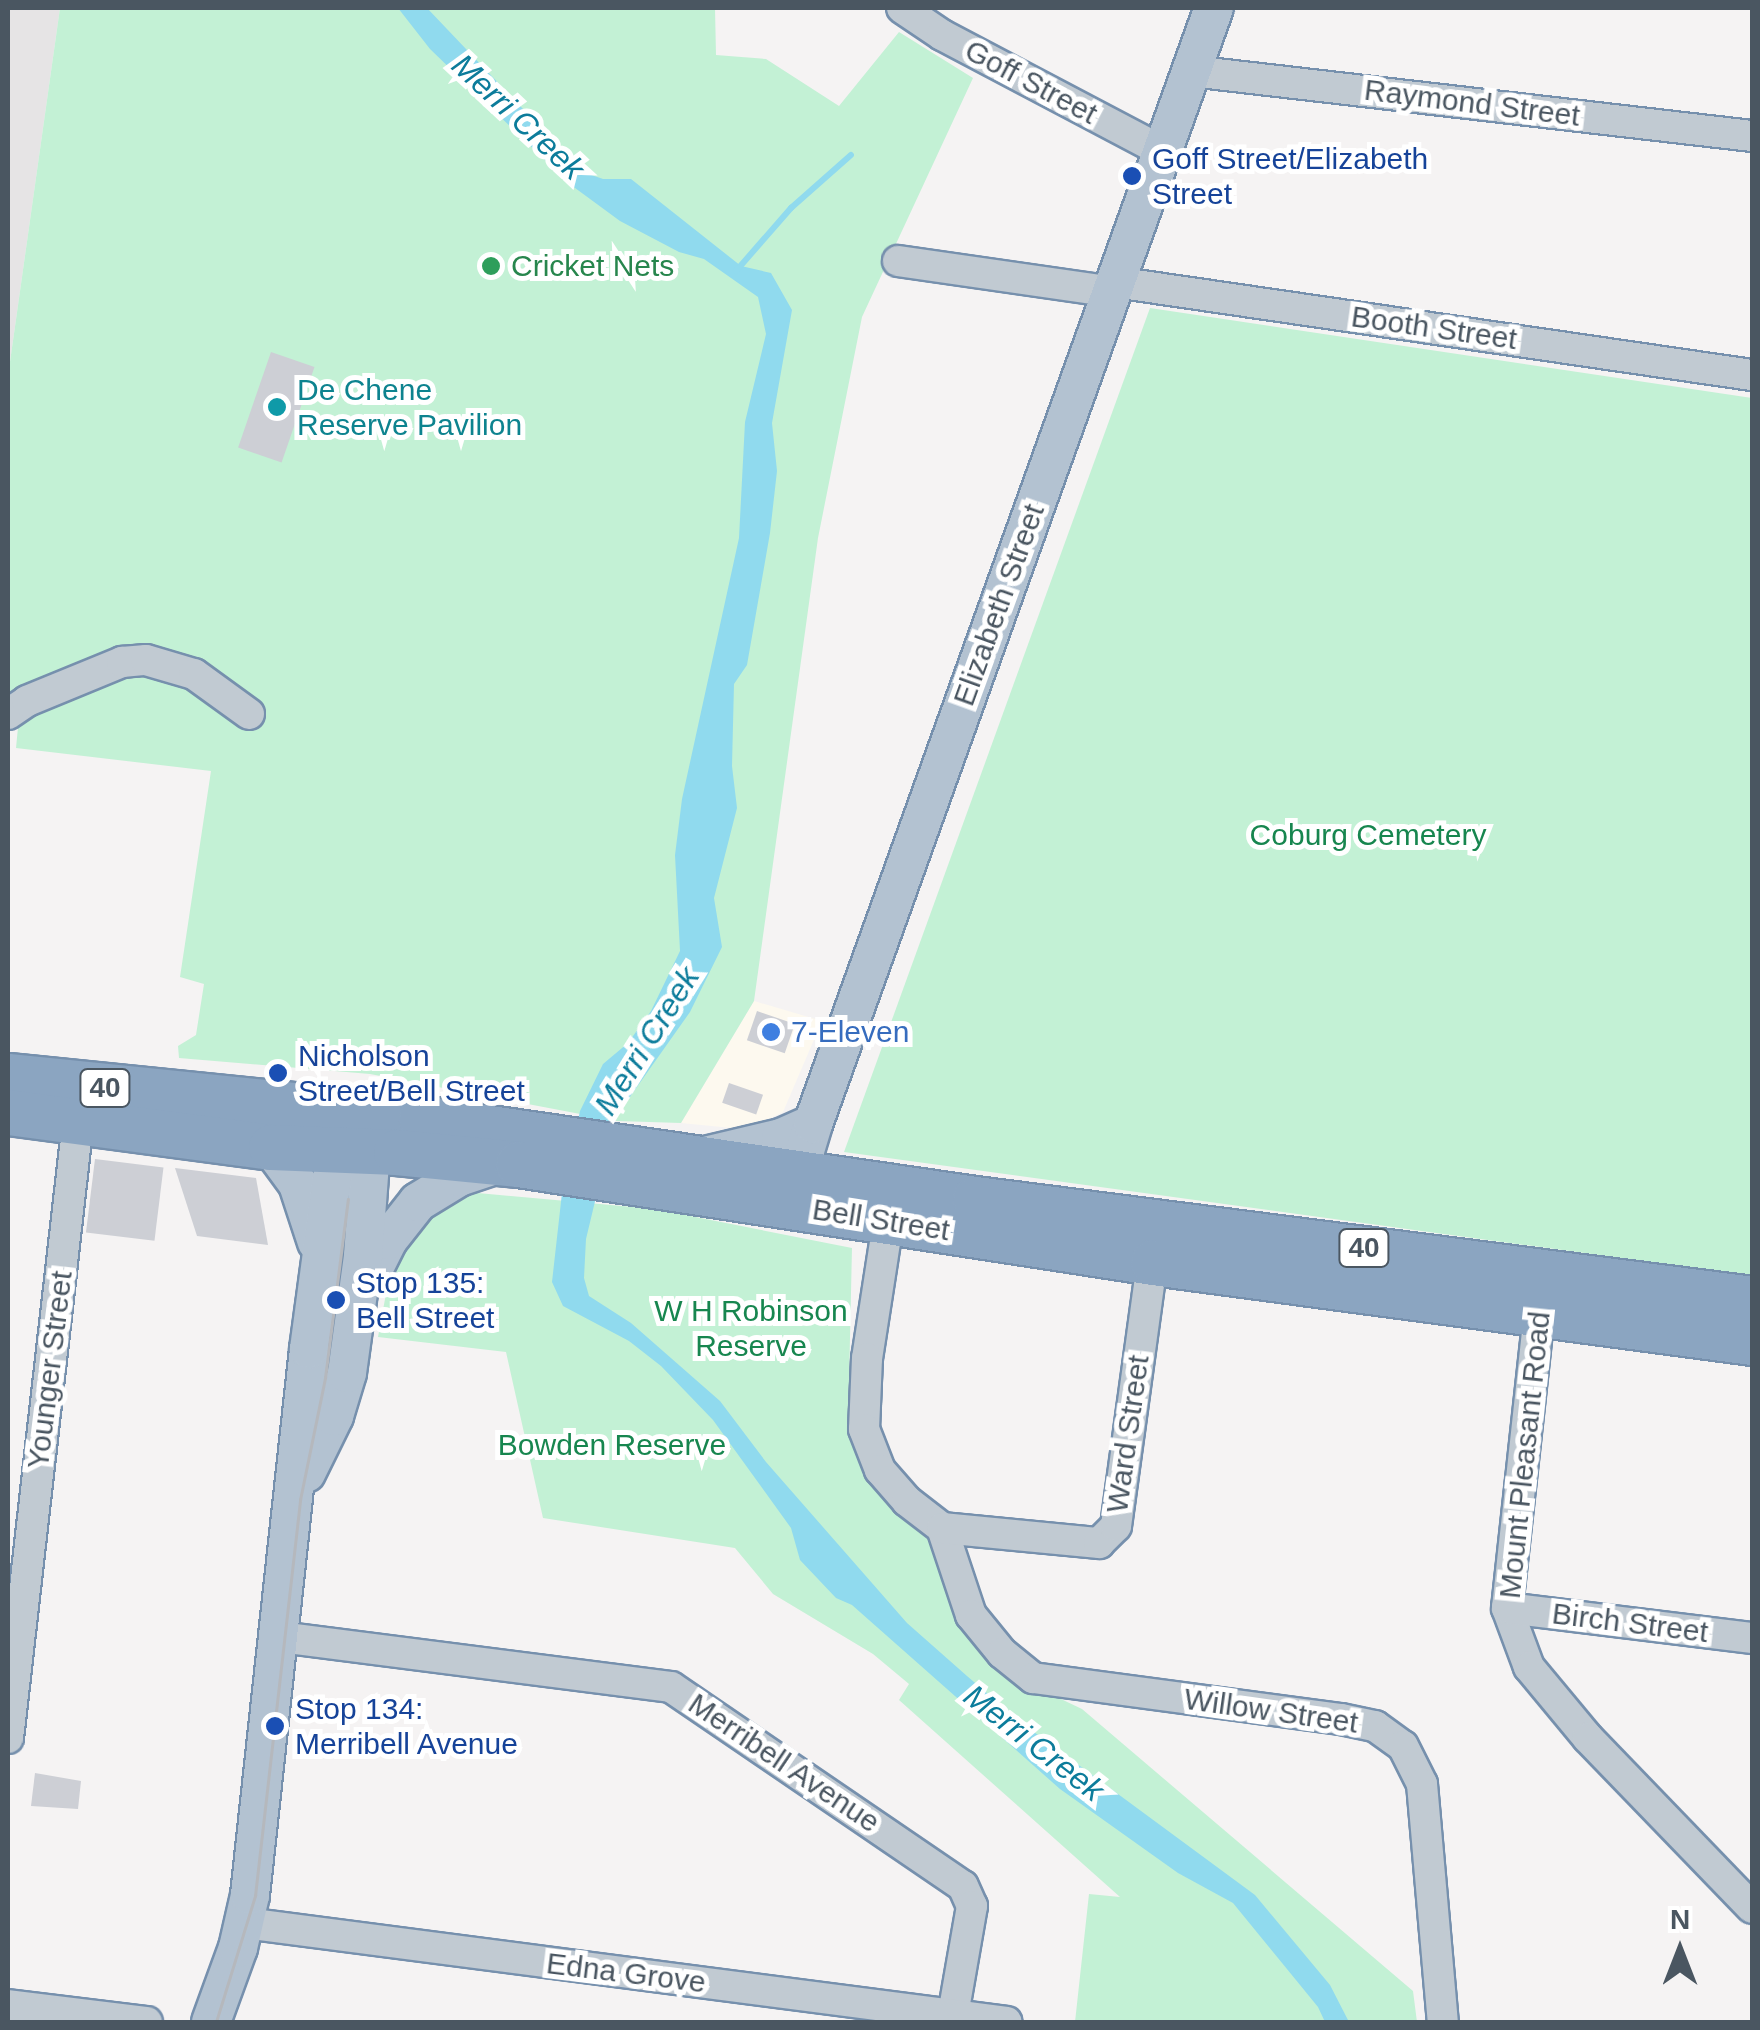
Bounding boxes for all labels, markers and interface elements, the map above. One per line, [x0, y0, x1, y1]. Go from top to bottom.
street label: Goff Street [959, 32, 1103, 132]
water label: Merri Creek [444, 46, 592, 188]
street label: Raymond Street [1362, 72, 1582, 134]
place label: Goff Street/Elizabeth Street [1152, 141, 1428, 212]
marker: Goff Street/Elizabeth Street [1121, 165, 1143, 187]
place label: Cricket Nets [511, 248, 674, 284]
marker: Cricket Nets [480, 255, 502, 277]
street label: Booth Street [1349, 299, 1519, 357]
place label: De Chene Reserve Pavilion [297, 372, 522, 442]
marker: De Chene Reserve Pavilion [266, 396, 288, 418]
street label: Elizabeth Street [946, 499, 1052, 711]
park label: Coburg Cemetery [1250, 817, 1486, 853]
water label: Merri Creek [586, 960, 708, 1122]
place label: 7-Eleven [791, 1014, 909, 1050]
marker: 7-Eleven [760, 1021, 782, 1043]
place label: Nicholson Street/Bell Street [298, 1038, 525, 1108]
marker: Nicholson Street/Bell Street [267, 1062, 289, 1084]
road number: 40 [78, 1065, 132, 1111]
street label: Bell Street [810, 1191, 952, 1249]
road number: 40 [1336, 1225, 1392, 1271]
place label: Stop 135: Bell Street [356, 1265, 494, 1336]
street label: Younger Street [20, 1269, 80, 1471]
marker: Stop 135: Bell Street [325, 1289, 347, 1311]
park label: W H Robinson Reserve [654, 1293, 848, 1364]
street label: Mount Pleasant Road [1492, 1310, 1558, 1600]
street label: Ward Street [1099, 1353, 1157, 1515]
park label: Bowden Reserve [498, 1427, 726, 1463]
street label: Birch Street [1550, 1596, 1710, 1650]
water label: Merri Creek [956, 1676, 1112, 1810]
street label: Willow Street [1182, 1681, 1360, 1741]
street label: Merribell Avenue [681, 1685, 887, 1841]
place label: Stop 134: Merribell Avenue [295, 1691, 520, 1762]
marker: Stop 134: Merribell Avenue [264, 1715, 286, 1737]
north arrow [1630, 1900, 1730, 2000]
text: N [1670, 1904, 1690, 1935]
street label: Edna Grove [544, 1945, 708, 2001]

